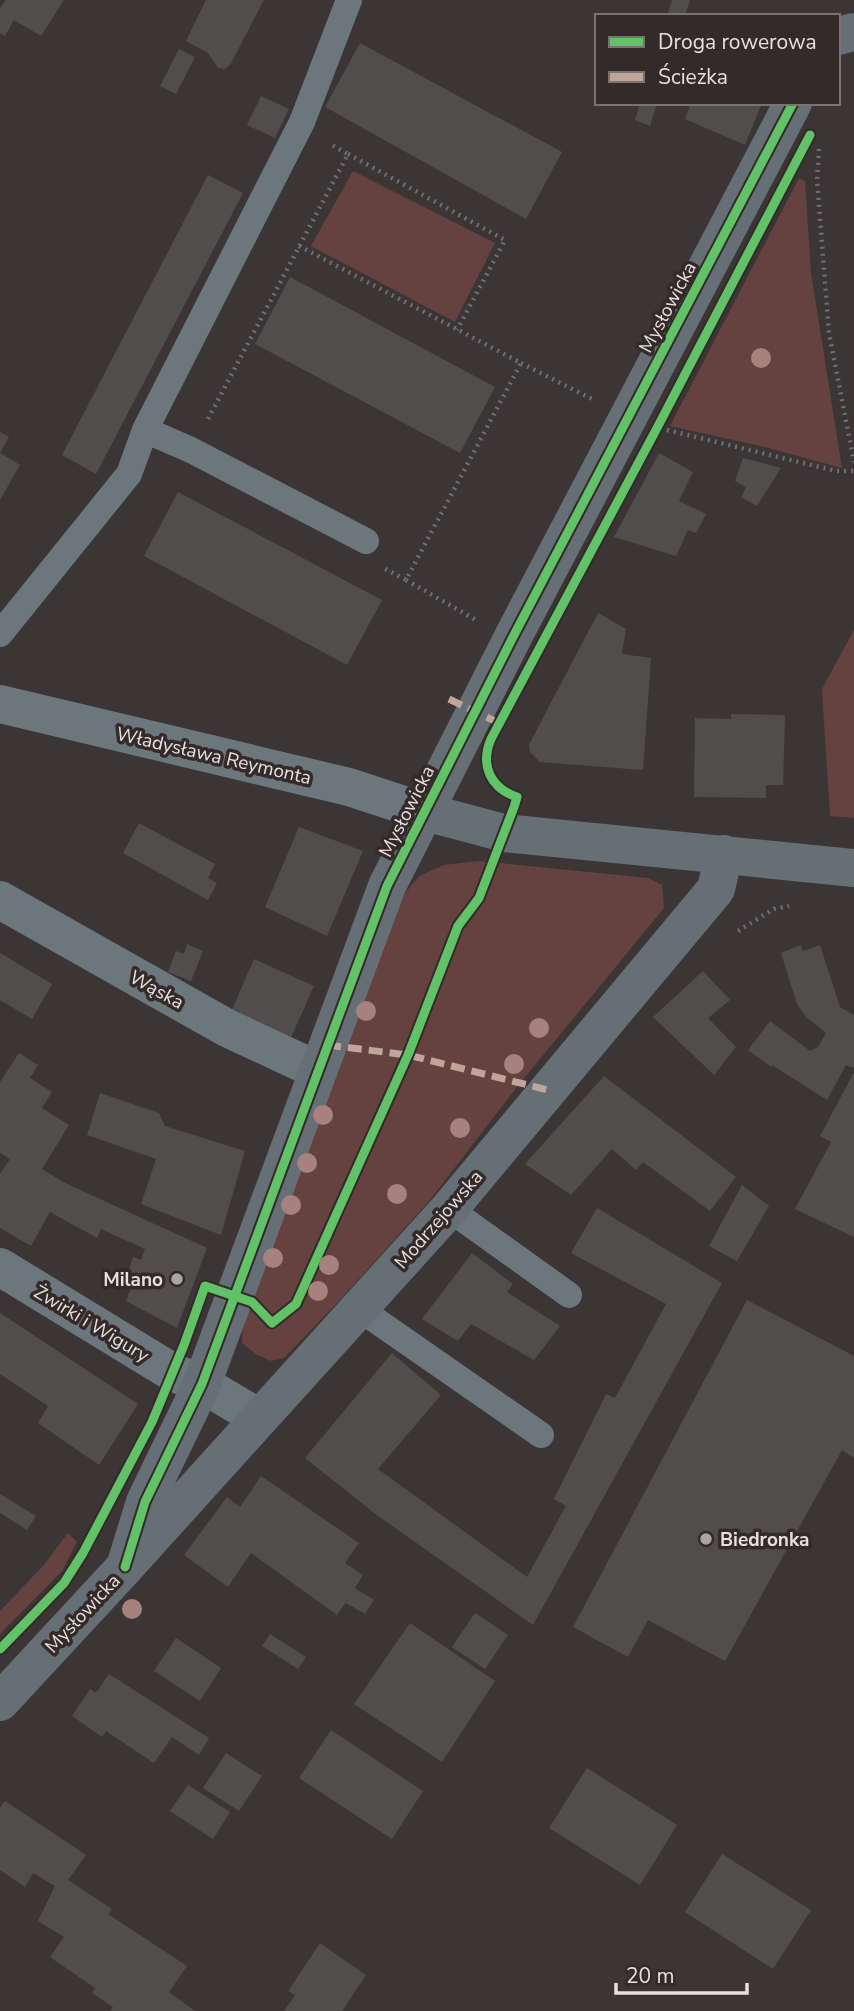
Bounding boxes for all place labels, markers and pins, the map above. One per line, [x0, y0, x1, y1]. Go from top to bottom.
place label: Milano [103, 1267, 163, 1293]
marker: Milano [169, 1271, 185, 1287]
place label: Biedronka [720, 1527, 809, 1553]
marker: Biedronka [698, 1531, 714, 1547]

